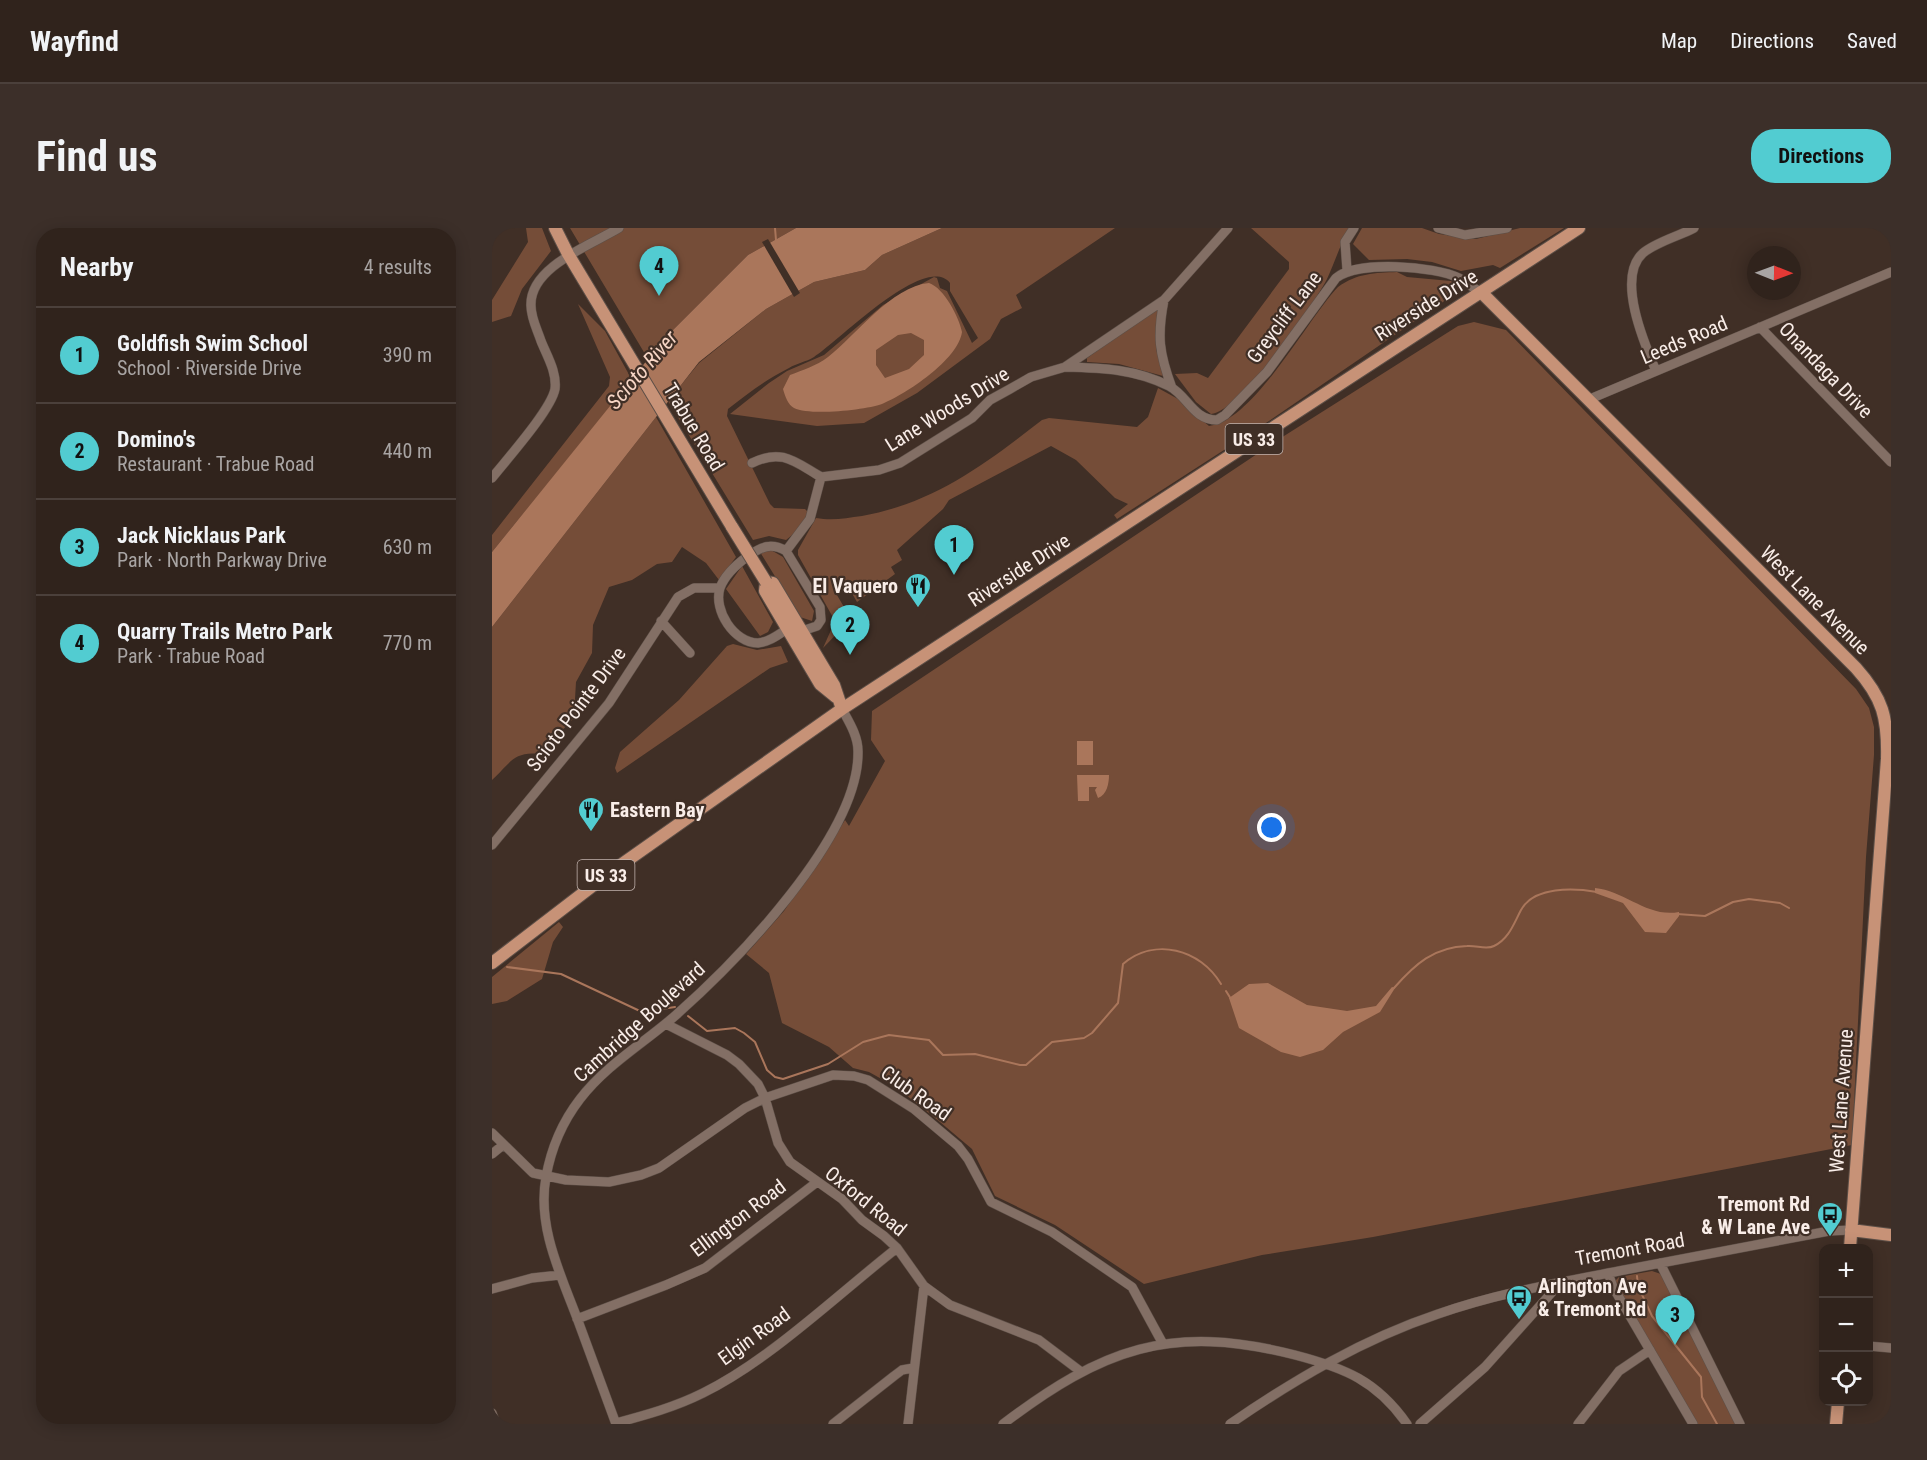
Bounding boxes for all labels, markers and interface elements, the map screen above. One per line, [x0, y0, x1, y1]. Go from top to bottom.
text: Wayfind [30, 25, 119, 58]
text: Map [1661, 29, 1697, 53]
text: Directions [1730, 29, 1814, 53]
text: Saved [1847, 29, 1897, 53]
button: Directions [1751, 129, 1891, 183]
text: Find us [36, 132, 157, 181]
north arrow [1747, 246, 1801, 300]
pin: 4 [640, 247, 678, 296]
text: Nearby [60, 252, 134, 282]
text: 4 results [364, 255, 432, 279]
street label: Riverside Drive [1370, 264, 1482, 346]
street label: Greycliff Lane [1242, 266, 1326, 368]
street label: Leeds Road [1637, 311, 1731, 369]
street label: Onandaga Drive [1774, 317, 1878, 423]
water label: Scioto River [602, 325, 683, 414]
text: Goldfish Swim School [117, 331, 308, 356]
text: 1 [74, 343, 85, 367]
text: 390 m [383, 343, 432, 367]
text: School · Riverside Drive [117, 356, 302, 380]
street label: Lane Woods Drive [881, 361, 1013, 457]
street label: Trabue Road [658, 379, 730, 475]
road number: US 33 [1226, 424, 1282, 454]
text: Domino's [117, 427, 196, 452]
text: 2 [74, 439, 85, 463]
text: 440 m [383, 439, 432, 463]
text: Restaurant · Trabue Road [117, 452, 314, 476]
text: Jack Nicklaus Park [117, 523, 286, 548]
pin: 1 [934, 526, 974, 575]
street label: Riverside Drive [964, 528, 1074, 612]
text: 3 [74, 535, 85, 559]
text: 630 m [383, 535, 432, 559]
street label: West Lane Avenue [1756, 541, 1874, 659]
text: Park · North Parkway Drive [117, 548, 327, 572]
restaurant icon: El Vaquero [903, 571, 933, 609]
place label: El Vaquero [812, 574, 898, 598]
pin: 2 [830, 606, 870, 655]
text: Quarry Trails Metro Park [117, 619, 333, 644]
text: 4 [74, 631, 85, 655]
text: 770 m [383, 631, 432, 655]
street label: Scioto Pointe Drive [521, 642, 631, 776]
text: Park · Trabue Road [117, 644, 265, 668]
restaurant icon: Eastern Bay [576, 795, 606, 833]
place label: Eastern Bay [610, 798, 705, 822]
your location [1257, 813, 1286, 842]
road number: US 33 [578, 860, 634, 890]
street label: Cambridge Boulevard [568, 957, 710, 1087]
street label: West Lane Avenue [1824, 1028, 1858, 1174]
street label: Club Road [876, 1060, 956, 1126]
street label: Oxford Road [820, 1161, 912, 1241]
street label: Ellington Road [685, 1174, 791, 1262]
place label: Tremont Rd & W Lane Ave [1701, 1192, 1810, 1239]
bus stop icon: Tremont Rd & W Lane Ave [1815, 1200, 1845, 1238]
street label: Tremont Road [1574, 1228, 1686, 1270]
map controls [1819, 1244, 1873, 1406]
button: + [1819, 1244, 1873, 1298]
place label: Arlington Ave & Tremont Rd [1538, 1274, 1647, 1321]
bus stop icon: Arlington Ave & Tremont Rd [1504, 1283, 1534, 1321]
pin: 3 [1656, 1296, 1694, 1345]
button: − [1819, 1298, 1873, 1352]
street label: Elgin Road [713, 1302, 795, 1370]
button: locate [1819, 1352, 1873, 1406]

